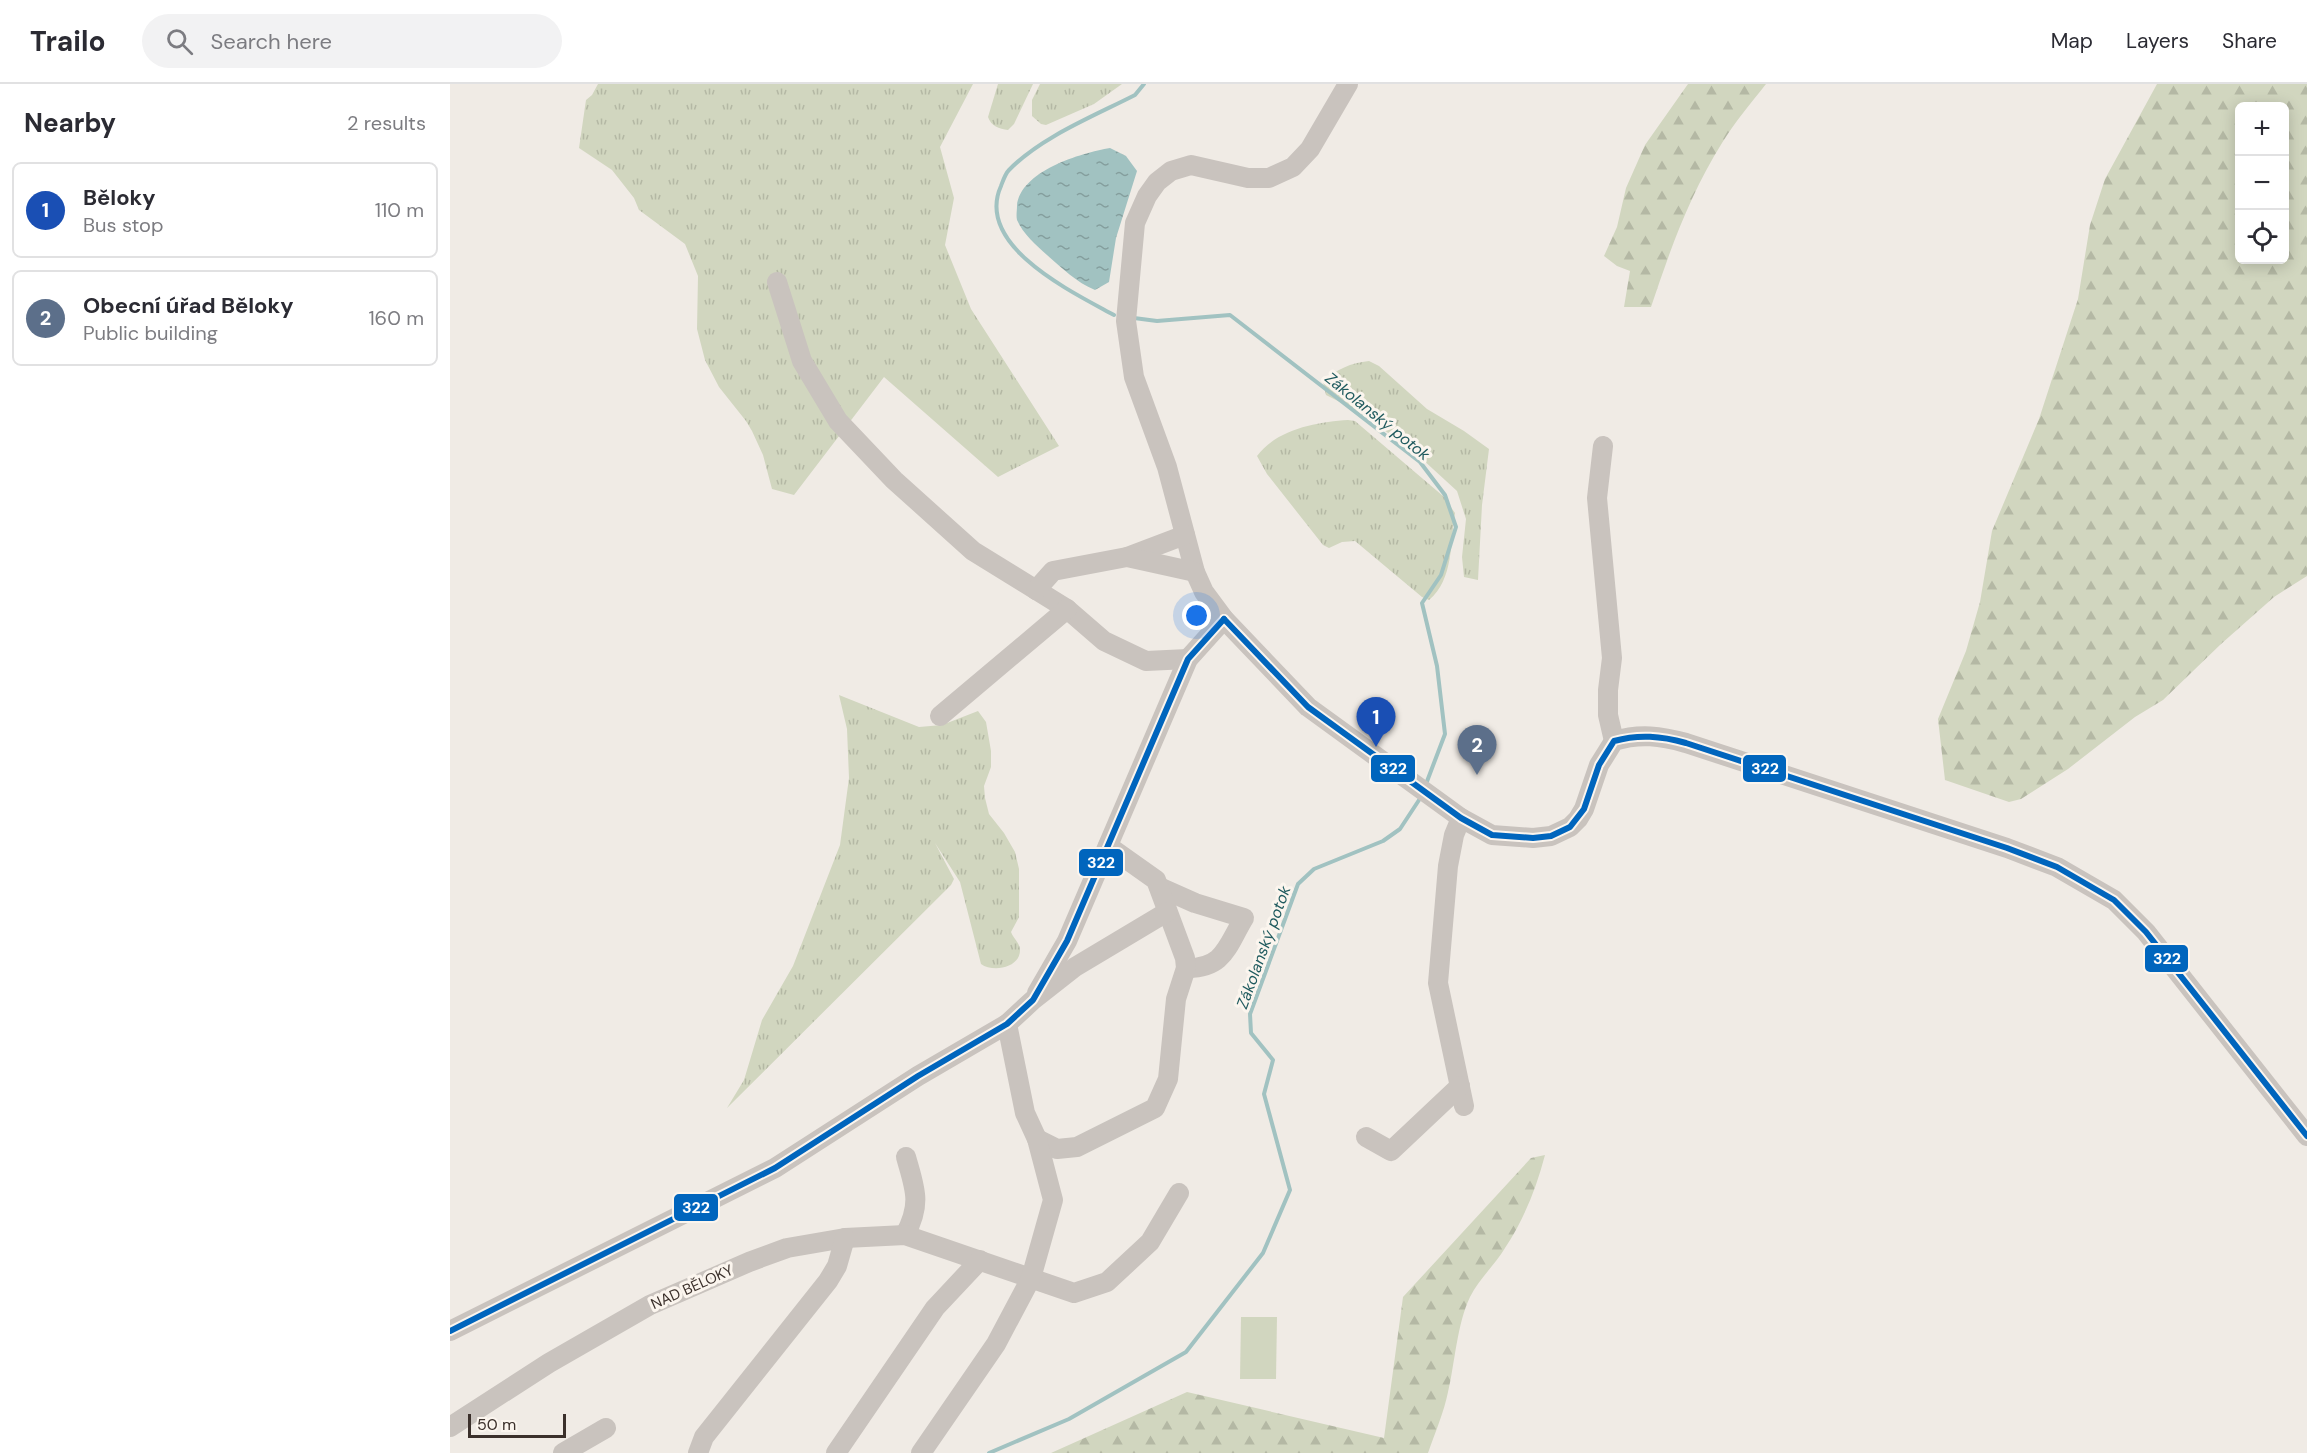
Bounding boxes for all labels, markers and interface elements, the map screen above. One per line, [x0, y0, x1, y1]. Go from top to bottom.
search box [142, 14, 562, 68]
text: Trailo [30, 23, 106, 60]
icon: search [163, 25, 196, 58]
text: Search here [211, 27, 332, 56]
text: Map [2051, 27, 2093, 55]
text: Layers [2126, 27, 2189, 55]
text: Share [2222, 27, 2277, 55]
map controls [2235, 102, 2289, 264]
button: + [2235, 102, 2289, 156]
text: Nearby [24, 106, 116, 140]
text: 2 results [347, 110, 426, 136]
button: − [2235, 156, 2289, 210]
text: Běloky [83, 183, 156, 212]
text: 1 [42, 197, 49, 223]
text: 110 m [375, 197, 424, 223]
button: locate [2235, 210, 2289, 264]
text: Bus stop [83, 212, 163, 238]
text: Obecní úřad Běloky [83, 291, 293, 320]
text: 2 [40, 305, 51, 331]
text: 160 m [368, 305, 424, 331]
text: Public building [83, 320, 218, 346]
water label: Zákolanský potok [1321, 368, 1435, 466]
your location [1182, 601, 1211, 630]
pin: 1 [1356, 698, 1396, 747]
pin: 2 [1458, 726, 1496, 775]
line badge: 322 [1370, 754, 1416, 783]
line badge: 322 [1742, 754, 1787, 783]
text: 322 [1379, 758, 1407, 779]
text: 322 [1751, 758, 1779, 779]
line badge: 322 [1078, 848, 1124, 877]
text: 322 [1087, 852, 1115, 873]
water label: Zákolanský potok [1232, 882, 1296, 1011]
line badge: 322 [2144, 944, 2189, 973]
text: 322 [2153, 948, 2181, 969]
line badge: 322 [673, 1193, 719, 1222]
text: 322 [682, 1197, 710, 1218]
street label: NAD BĚLOKY [648, 1260, 737, 1314]
scale bar [468, 1411, 566, 1438]
text: 50 m [477, 1414, 516, 1435]

